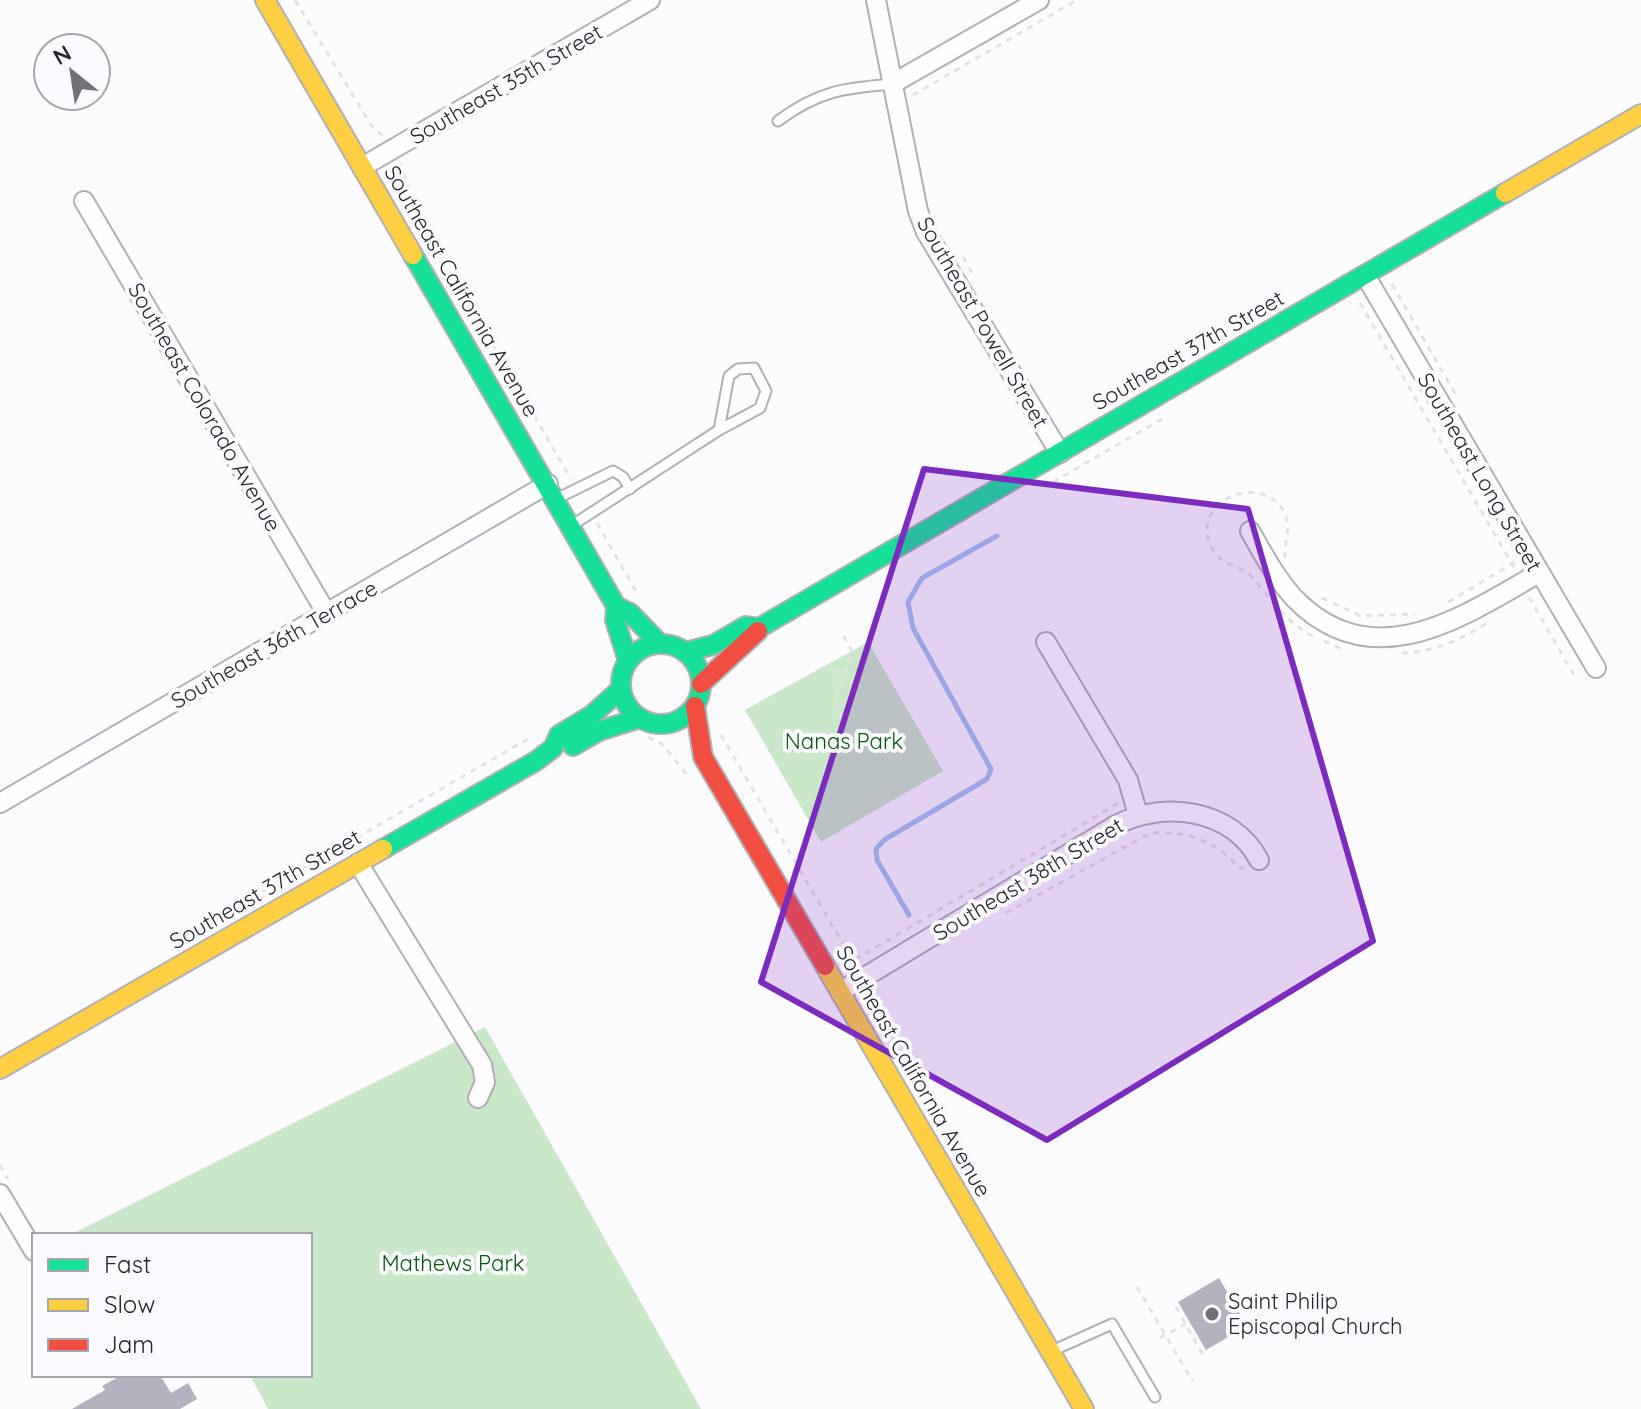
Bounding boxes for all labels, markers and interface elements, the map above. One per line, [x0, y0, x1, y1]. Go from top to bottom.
street label: Southeast 35th Street [405, 18, 607, 150]
north arrow [32, 32, 112, 112]
text: N [48, 39, 76, 71]
street label: Southeast California Avenue [378, 160, 546, 422]
street label: Southeast Powell Street [911, 211, 1055, 433]
street label: Southeast Colorado Avenue [122, 277, 288, 537]
street label: Southeast 37th Street [1087, 284, 1289, 416]
street label: Southeast Long Street [1412, 367, 1548, 577]
street label: Southeast 36th Terrace [166, 573, 382, 715]
park label: Nanas Park [785, 727, 903, 755]
street label: Southeast 38th Street [928, 811, 1128, 947]
street label: Southeast 37th Street [164, 823, 366, 955]
street label: Southeast California Avenue [830, 940, 998, 1202]
legend [32, 1233, 312, 1377]
text: Fast [104, 1249, 151, 1279]
park label: Mathews Park [381, 1249, 525, 1277]
place label: Saint Philip Episcopal Church [1228, 1287, 1403, 1340]
text: Slow [104, 1289, 155, 1319]
marker: Saint Philip Episcopal Church [1203, 1305, 1221, 1323]
text: Jam [104, 1329, 154, 1359]

